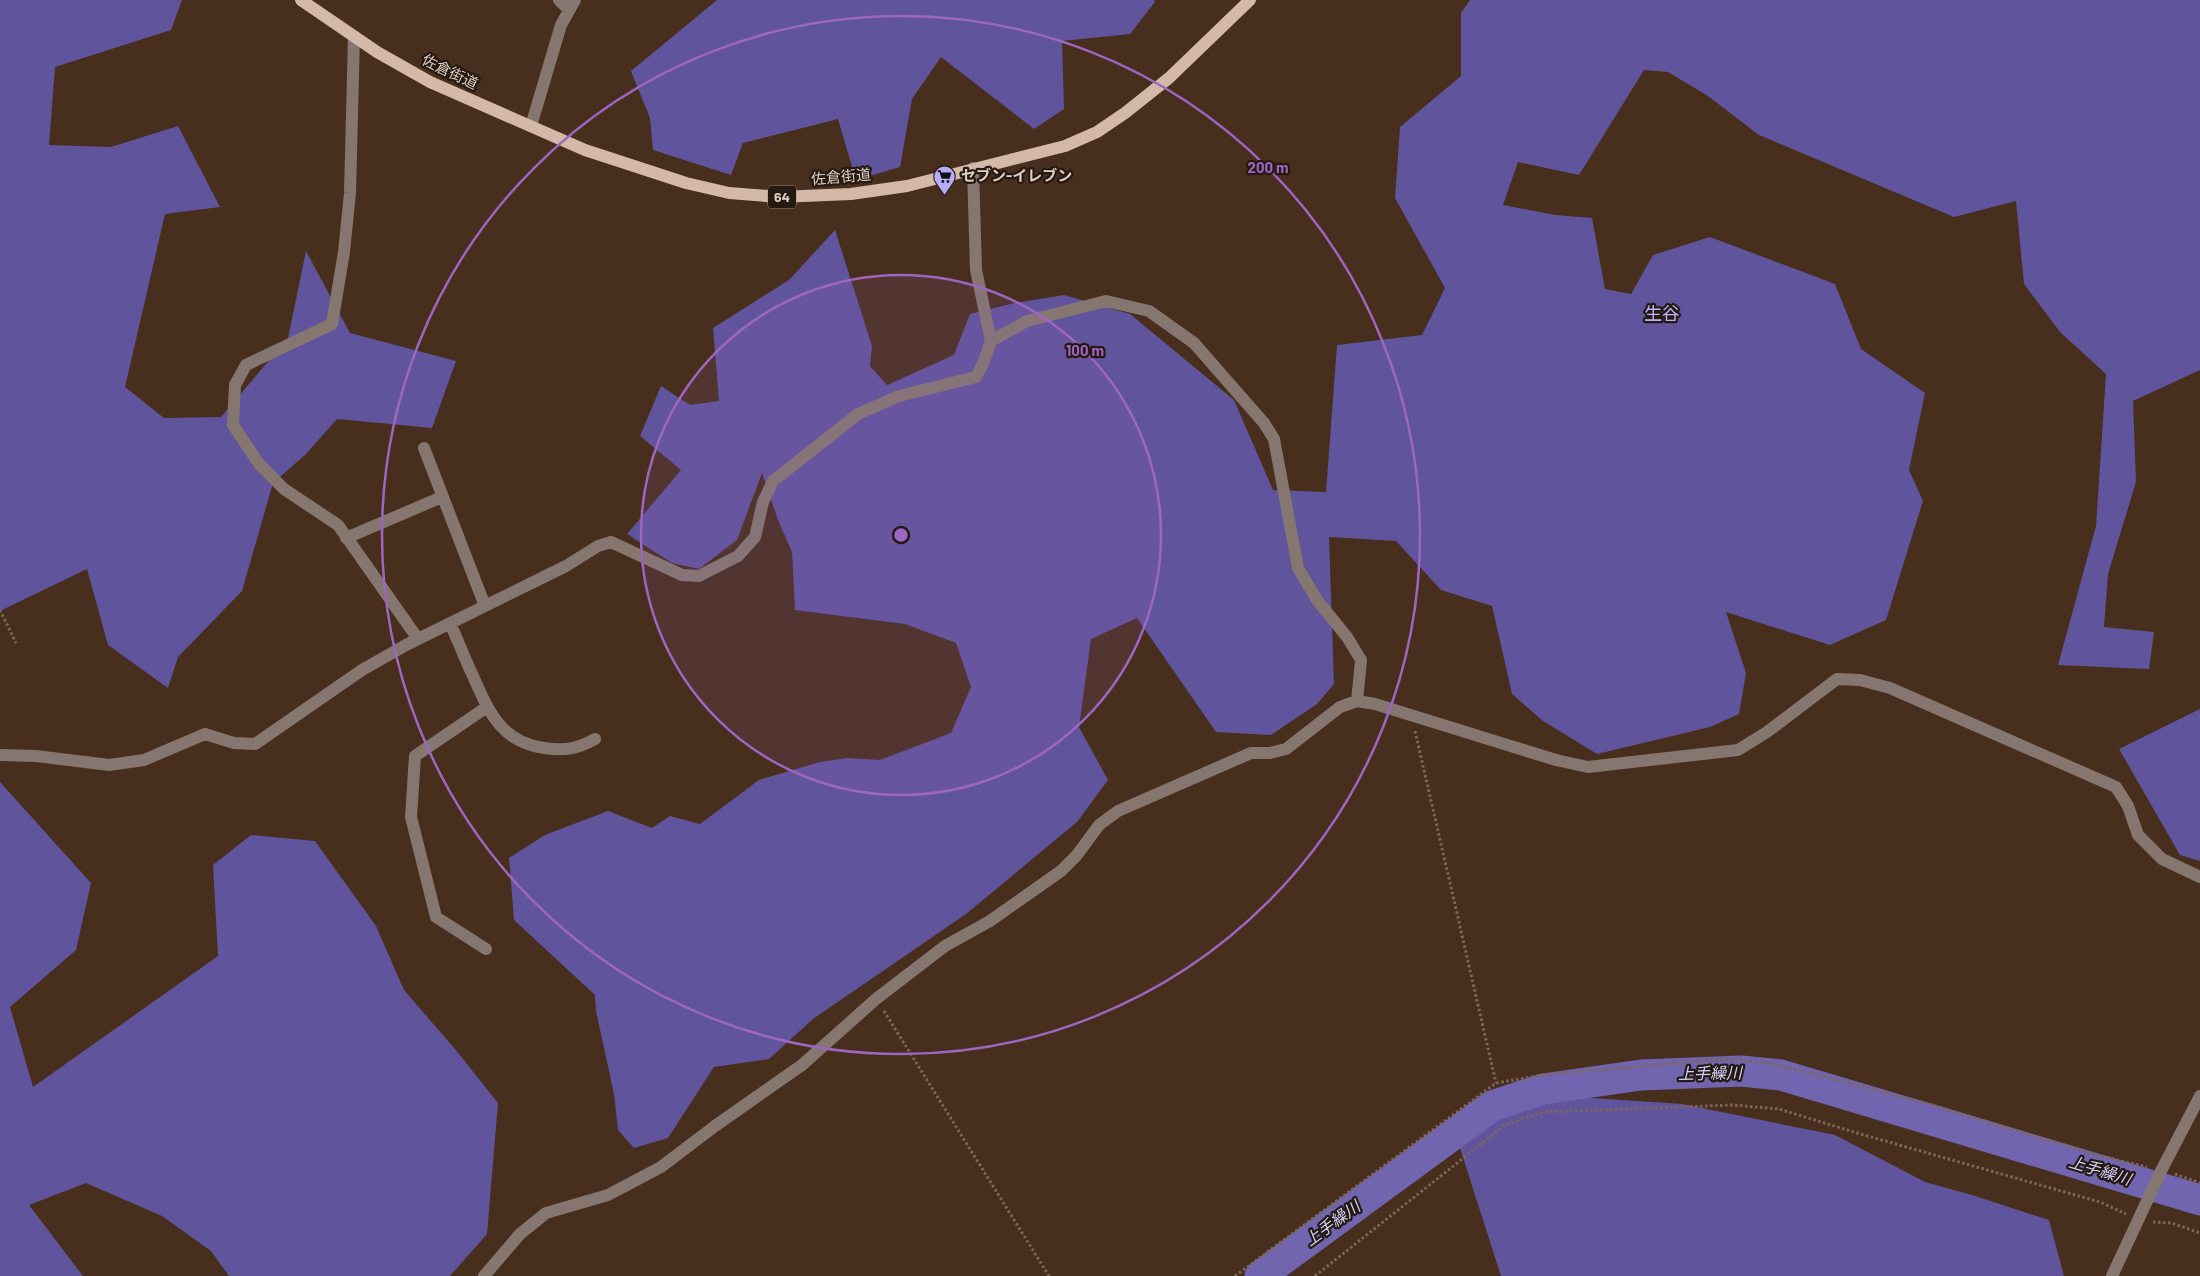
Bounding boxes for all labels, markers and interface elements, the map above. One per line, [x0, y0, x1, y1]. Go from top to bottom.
street label: 佐倉街道 [420, 50, 481, 92]
text: 200 m [1247, 158, 1289, 176]
street label: 佐倉街道 [810, 164, 872, 188]
supermarket icon: セブン-イレブン [933, 164, 957, 195]
place label: セブン-イレブン [961, 166, 1072, 184]
road number: 64 [768, 186, 796, 208]
district label: 生谷 [1644, 302, 1680, 324]
text: 100 m [1066, 341, 1104, 359]
centre of rings [892, 526, 910, 544]
water label: 上手繰川 [1678, 1062, 1744, 1083]
water label: 上手繰川 [2067, 1151, 2135, 1189]
water label: 上手繰川 [1300, 1195, 1365, 1249]

